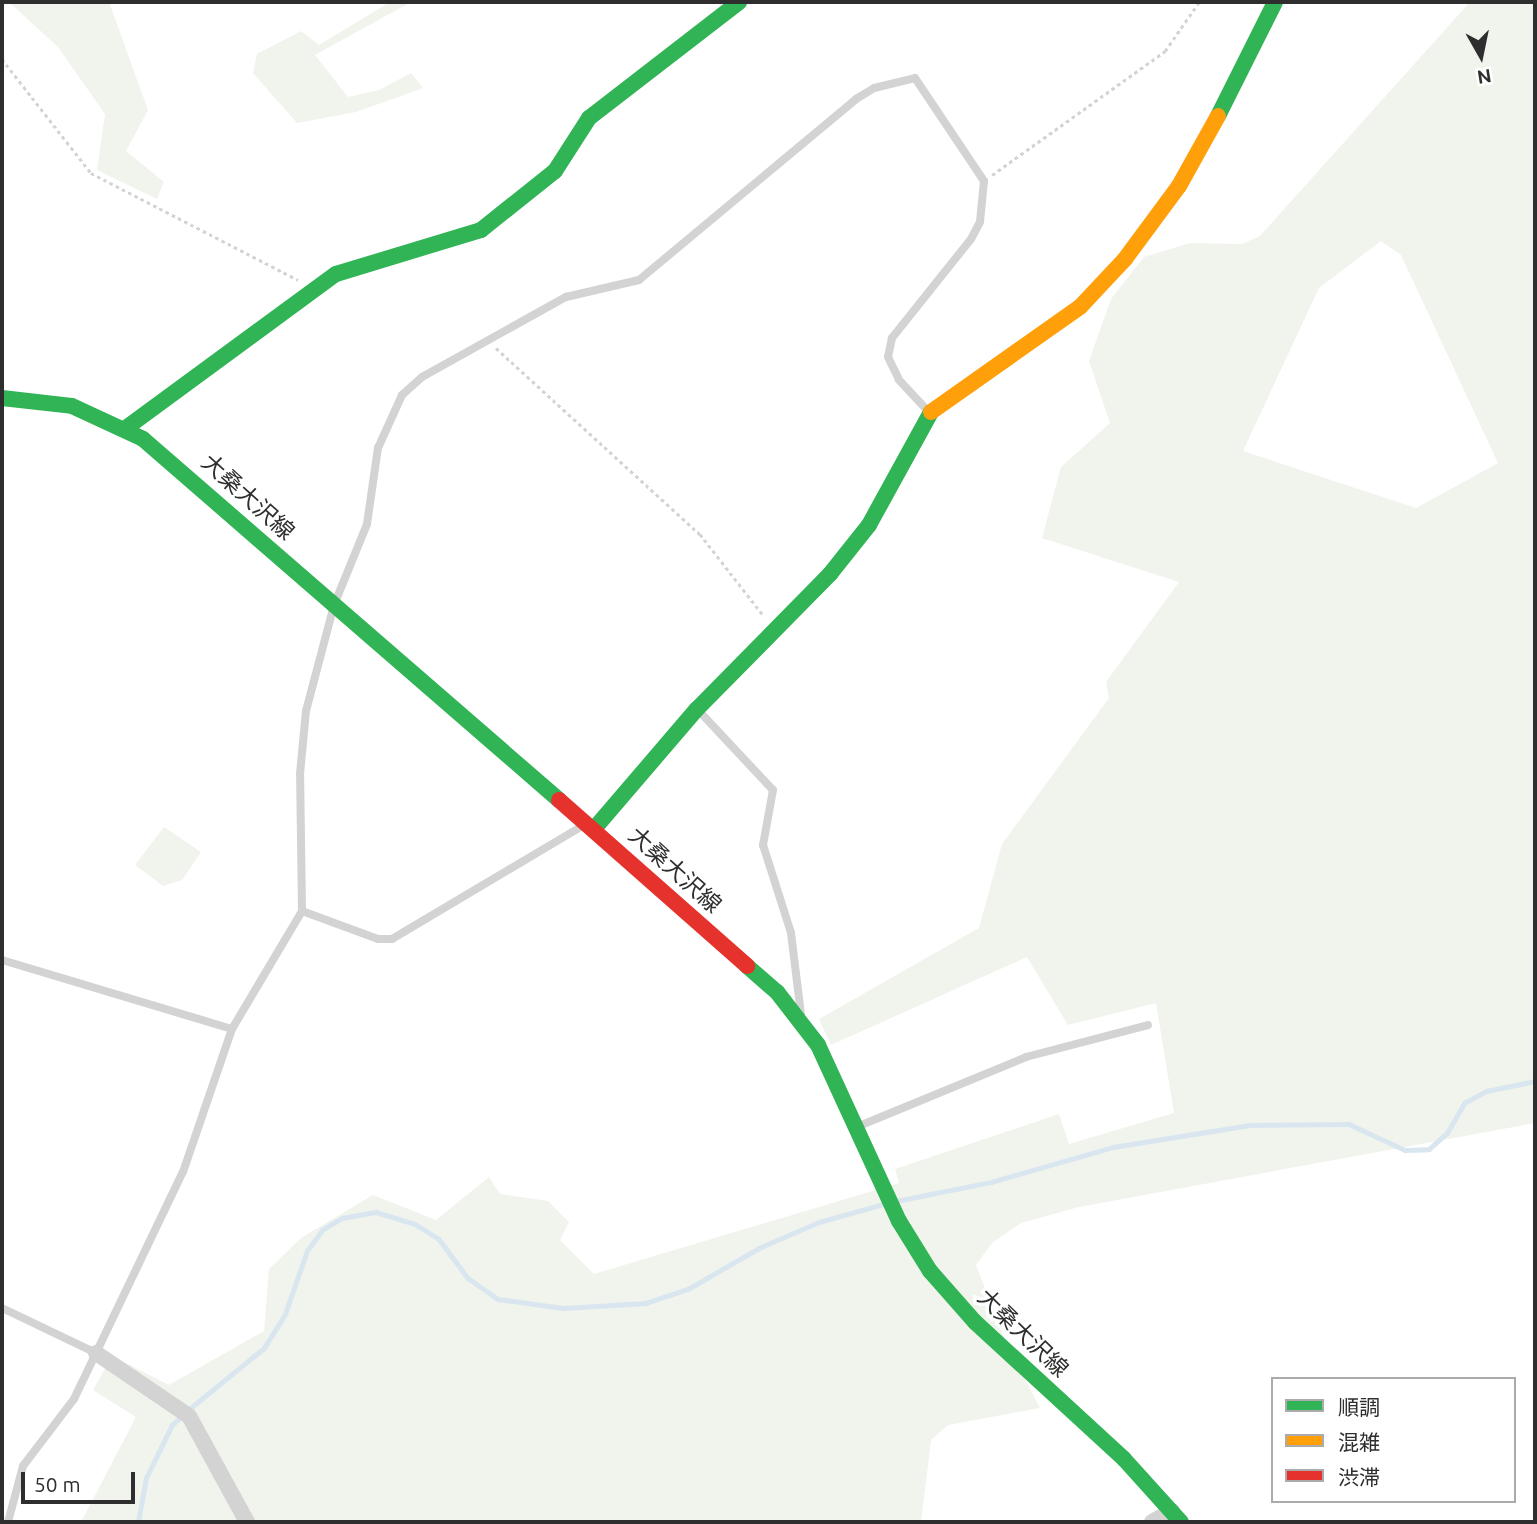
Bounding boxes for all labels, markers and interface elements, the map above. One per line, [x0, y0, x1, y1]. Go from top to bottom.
north arrow [1446, 21, 1516, 91]
text: N [1476, 65, 1493, 89]
street label: 大桑大沢線 [196, 448, 300, 546]
street label: 大桑大沢線 [623, 821, 727, 919]
street label: 大桑大沢線 [972, 1283, 1074, 1383]
legend [1271, 1377, 1516, 1503]
text: 順調 [1338, 1395, 1380, 1419]
text: 混雑 [1338, 1430, 1380, 1454]
scale bar [24, 1458, 138, 1502]
text: 渋滞 [1338, 1465, 1380, 1489]
text: 50 m [34, 1472, 81, 1496]

